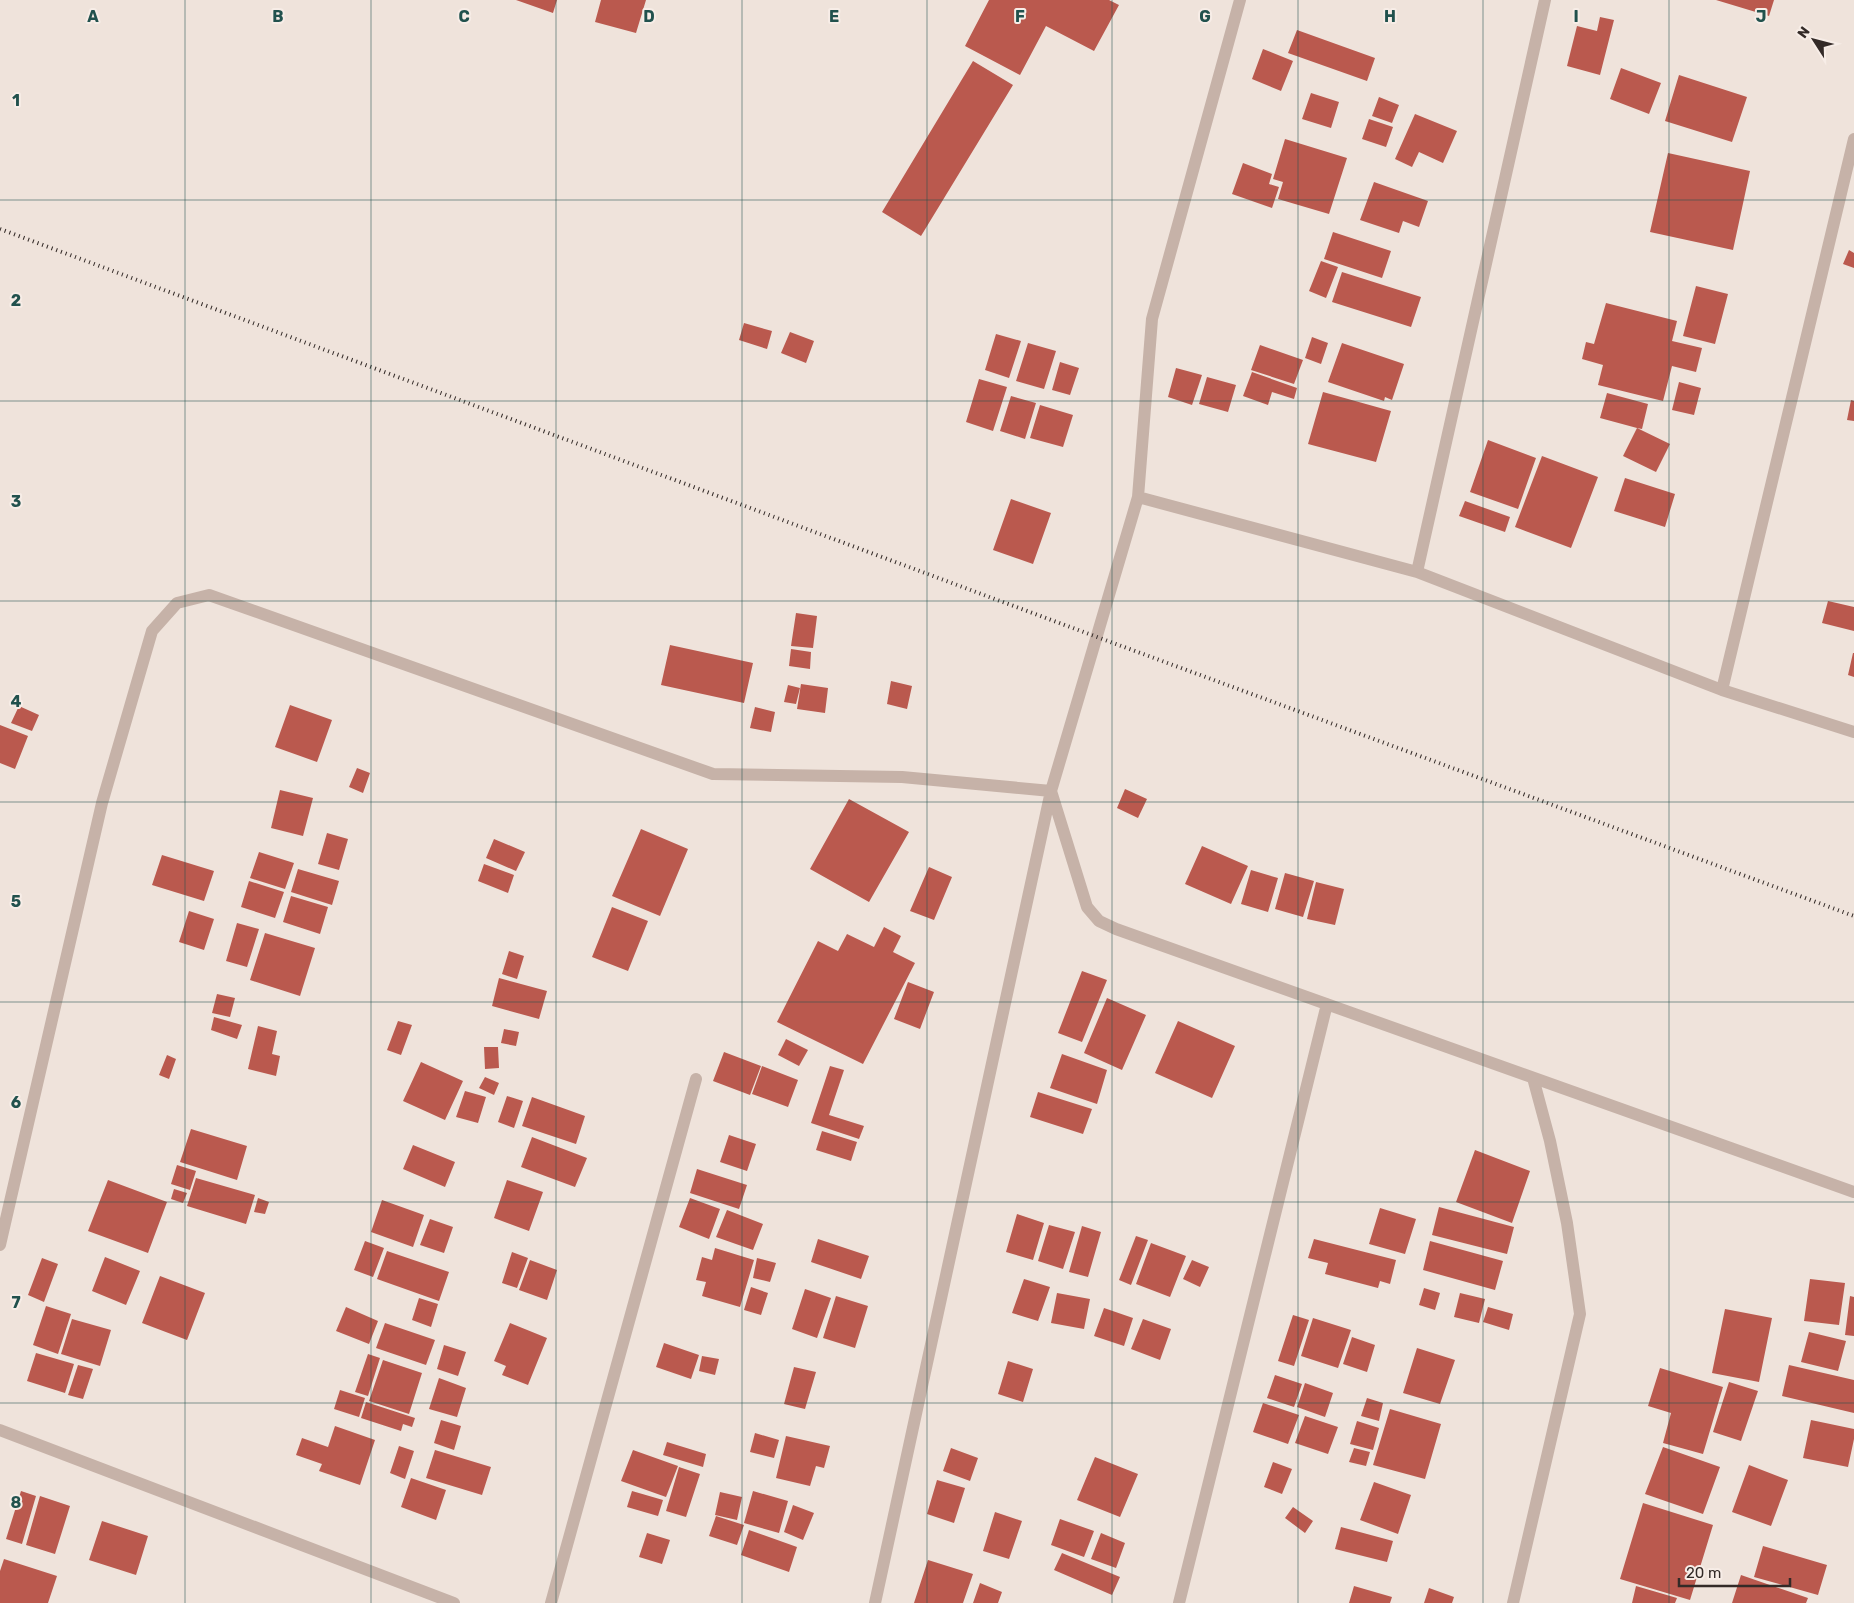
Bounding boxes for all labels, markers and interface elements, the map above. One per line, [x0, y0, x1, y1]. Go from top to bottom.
text: A [87, 7, 99, 26]
text: B [272, 7, 284, 26]
text: C [458, 7, 470, 26]
text: D [643, 7, 655, 26]
text: E [829, 7, 839, 26]
text: F [1015, 7, 1025, 26]
text: G [1199, 7, 1211, 26]
text: H [1384, 7, 1396, 26]
text: I [1573, 7, 1579, 26]
text: J [1756, 7, 1766, 26]
north arrow [1789, 15, 1839, 65]
text: N [1794, 24, 1814, 42]
text: 1 [12, 91, 20, 110]
text: 2 [11, 291, 21, 310]
text: 3 [11, 492, 21, 511]
text: 4 [11, 692, 22, 711]
text: 5 [11, 892, 21, 911]
text: 6 [11, 1093, 21, 1112]
text: 7 [11, 1293, 21, 1312]
text: 8 [11, 1493, 22, 1512]
scale bar [1679, 1556, 1790, 1588]
text: 20 m [1686, 1564, 1721, 1582]

